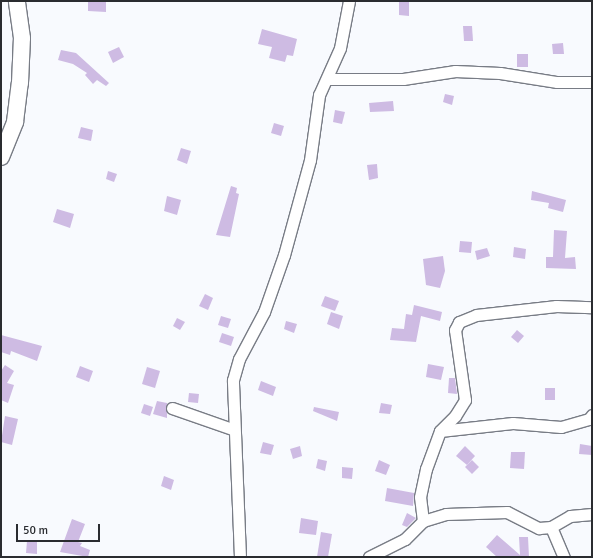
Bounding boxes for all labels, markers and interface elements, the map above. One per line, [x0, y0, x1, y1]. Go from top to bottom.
scale bar [18, 516, 102, 542]
text: 50 m [23, 523, 48, 538]

